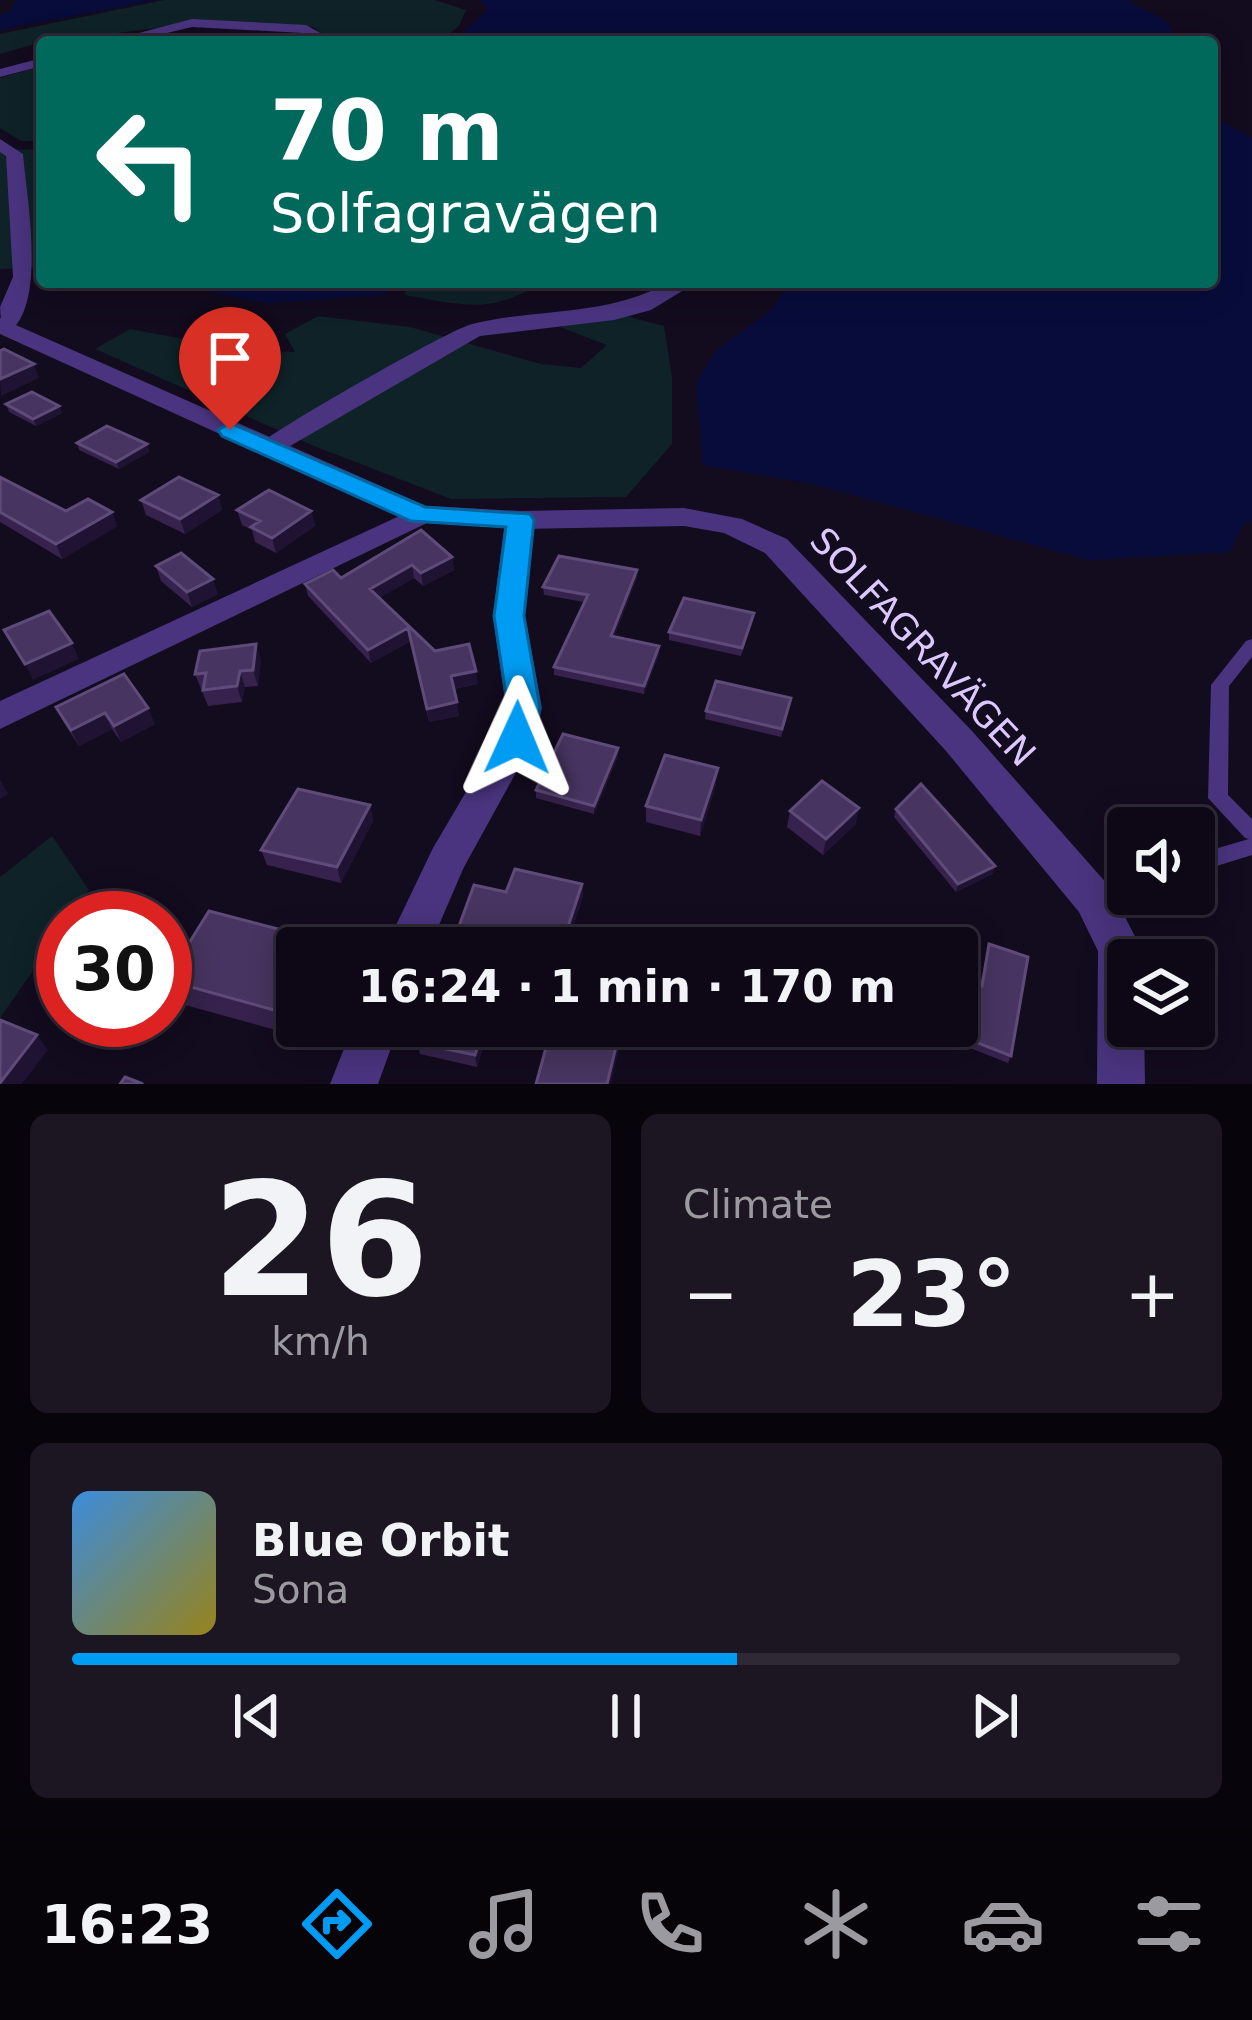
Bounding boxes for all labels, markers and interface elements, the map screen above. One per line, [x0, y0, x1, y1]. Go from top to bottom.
text: 70 m [270, 82, 504, 180]
icon: left [72, 84, 228, 240]
text: Solfagravägen [270, 182, 661, 245]
pin [179, 307, 281, 430]
icon: arrive [197, 325, 263, 391]
street label: SOLFAGRAVÄGEN [802, 520, 1044, 774]
position arrow [454, 675, 580, 801]
map controls [1107, 807, 1215, 1047]
button: sound [1107, 807, 1215, 915]
speed limit sign: 30 [36, 891, 192, 1047]
button: layers [1107, 939, 1215, 1047]
text: 16:24 · 1 min · 170 m [358, 960, 896, 1013]
text: 26 [212, 1150, 429, 1332]
text: Climate [683, 1182, 833, 1227]
text: 23° [846, 1242, 1017, 1347]
text: − [683, 1256, 738, 1333]
text: + [1125, 1256, 1180, 1333]
text: km/h [271, 1319, 370, 1364]
text: Blue Orbit [252, 1514, 510, 1567]
text: Sona [252, 1567, 349, 1612]
icon: previous [224, 1683, 290, 1749]
icon: pause [593, 1683, 659, 1749]
icon: next [962, 1683, 1028, 1749]
icon: directions [295, 1882, 379, 1966]
icon: music [462, 1882, 546, 1966]
icon: phone [628, 1882, 712, 1966]
icon: climate [794, 1882, 878, 1966]
icon: car [961, 1882, 1045, 1966]
icon: filters [1127, 1882, 1211, 1966]
text: 16:23 [41, 1893, 213, 1956]

